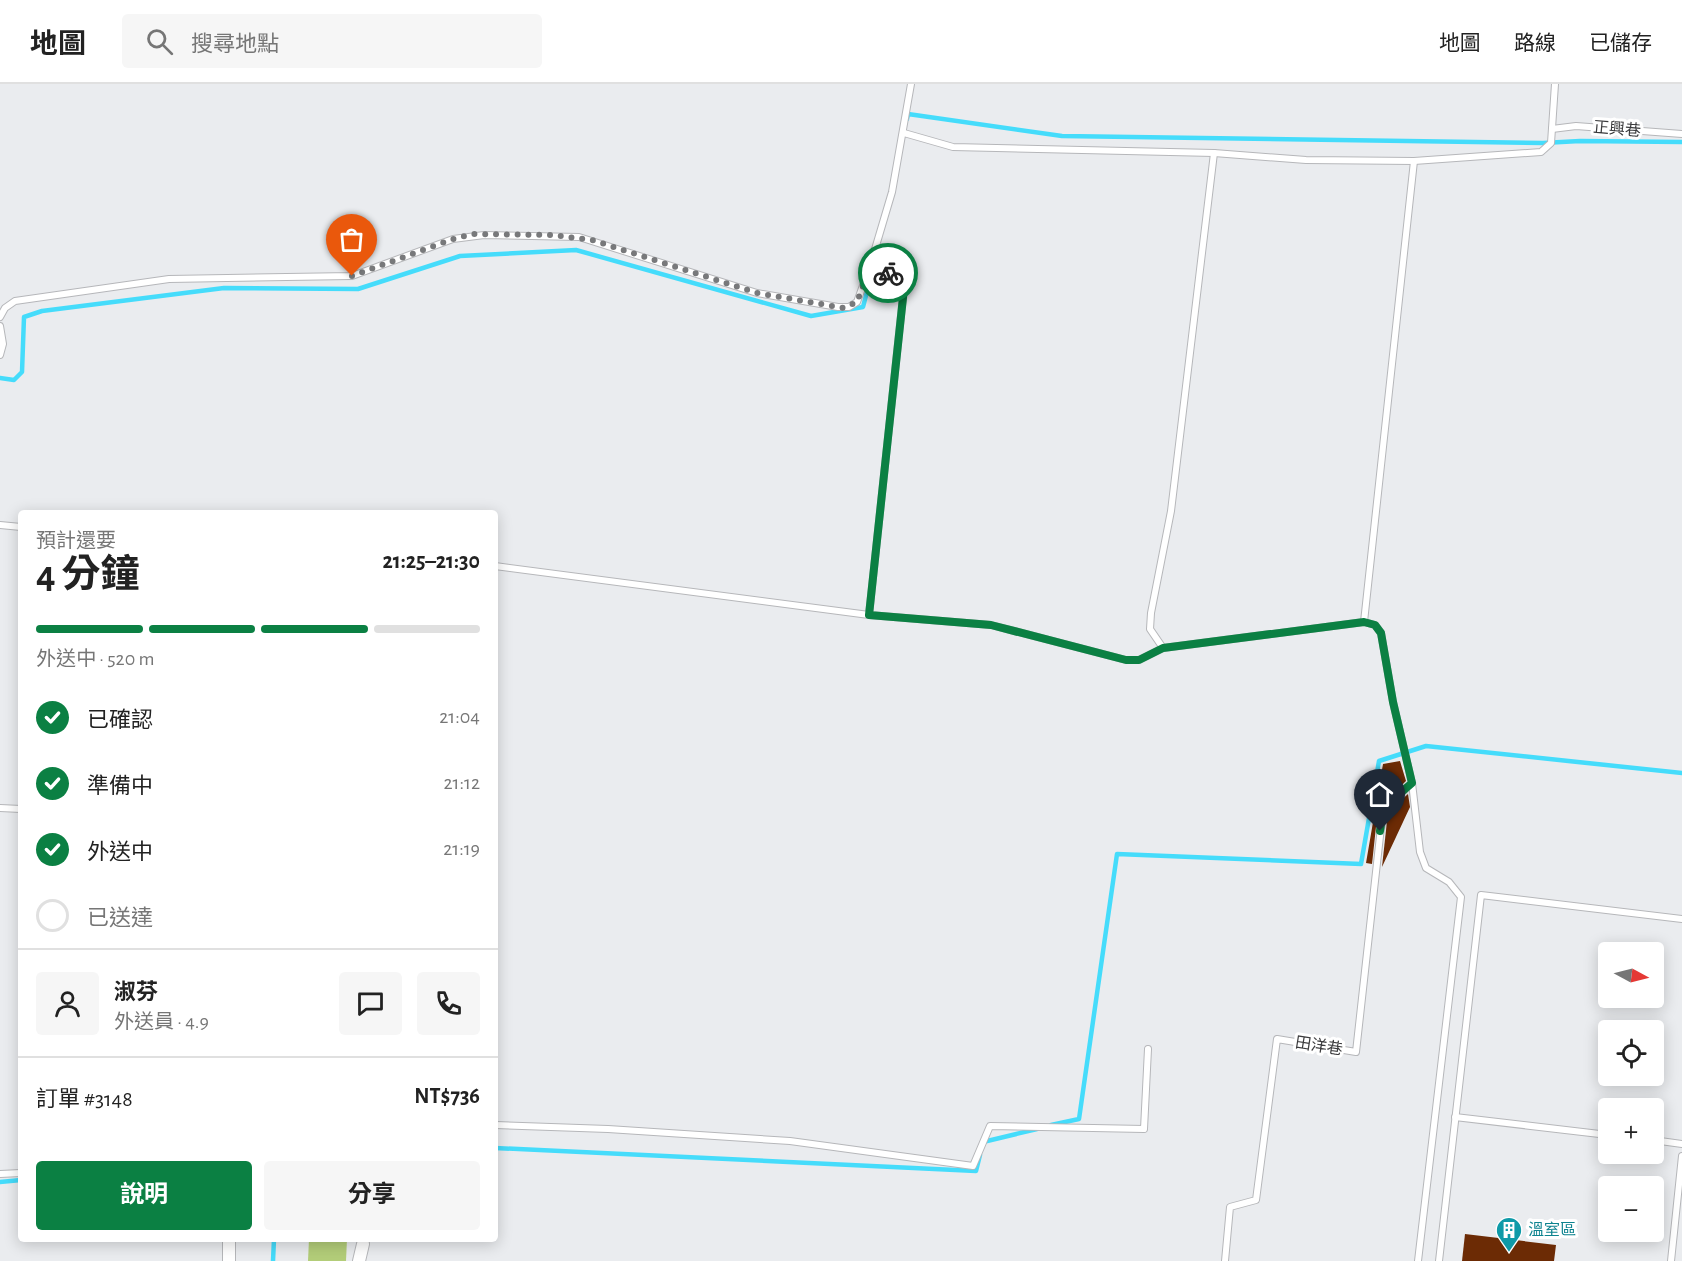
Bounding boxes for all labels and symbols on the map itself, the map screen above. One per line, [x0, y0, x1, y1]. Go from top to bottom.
street label: 正興巷 [1592, 118, 1642, 139]
pin [326, 214, 377, 276]
courier [858, 243, 918, 303]
pin [1354, 769, 1405, 831]
north arrow [1598, 942, 1664, 1008]
street label: 田洋巷 [1294, 1033, 1344, 1058]
building icon: 溫室區 [1494, 1215, 1524, 1253]
place label: 溫室區 [1528, 1221, 1576, 1238]

